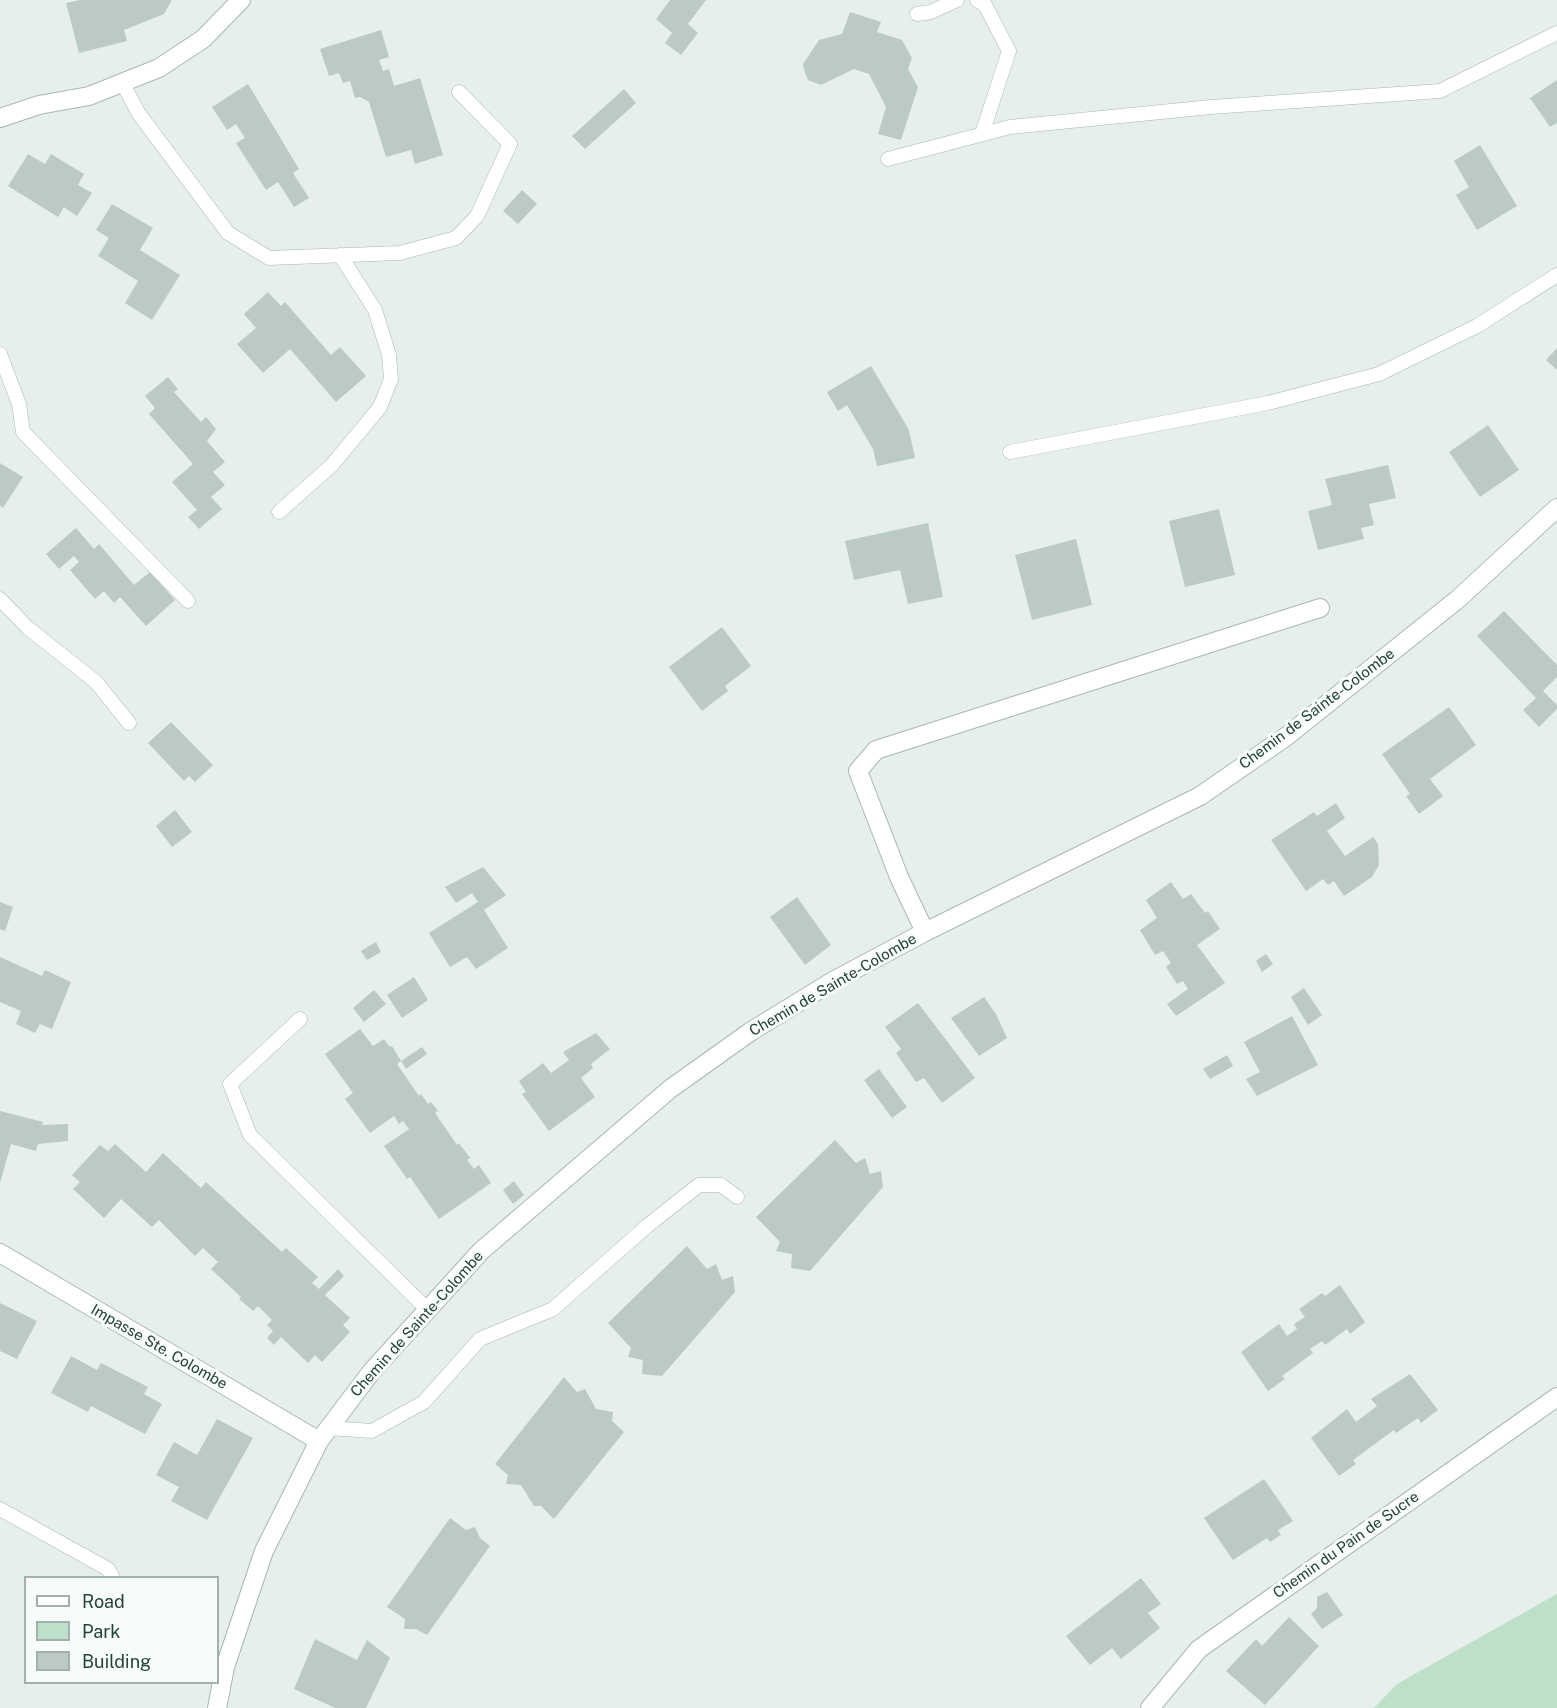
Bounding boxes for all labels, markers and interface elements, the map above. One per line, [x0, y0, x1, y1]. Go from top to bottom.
street label: Chemin de Sainte-Colombe [1236, 645, 1398, 773]
street label: Chemin de Sainte-Colombe [746, 930, 920, 1040]
street label: Chemin de Sainte-Colombe [347, 1247, 487, 1401]
street label: Impasse Ste. Colombe [88, 1301, 230, 1393]
street label: Chemin du Pain de Sucre [1270, 1488, 1422, 1602]
legend [24, 1576, 219, 1684]
text: Road [82, 1591, 125, 1612]
text: Park [82, 1621, 120, 1642]
text: Building [82, 1651, 151, 1672]

